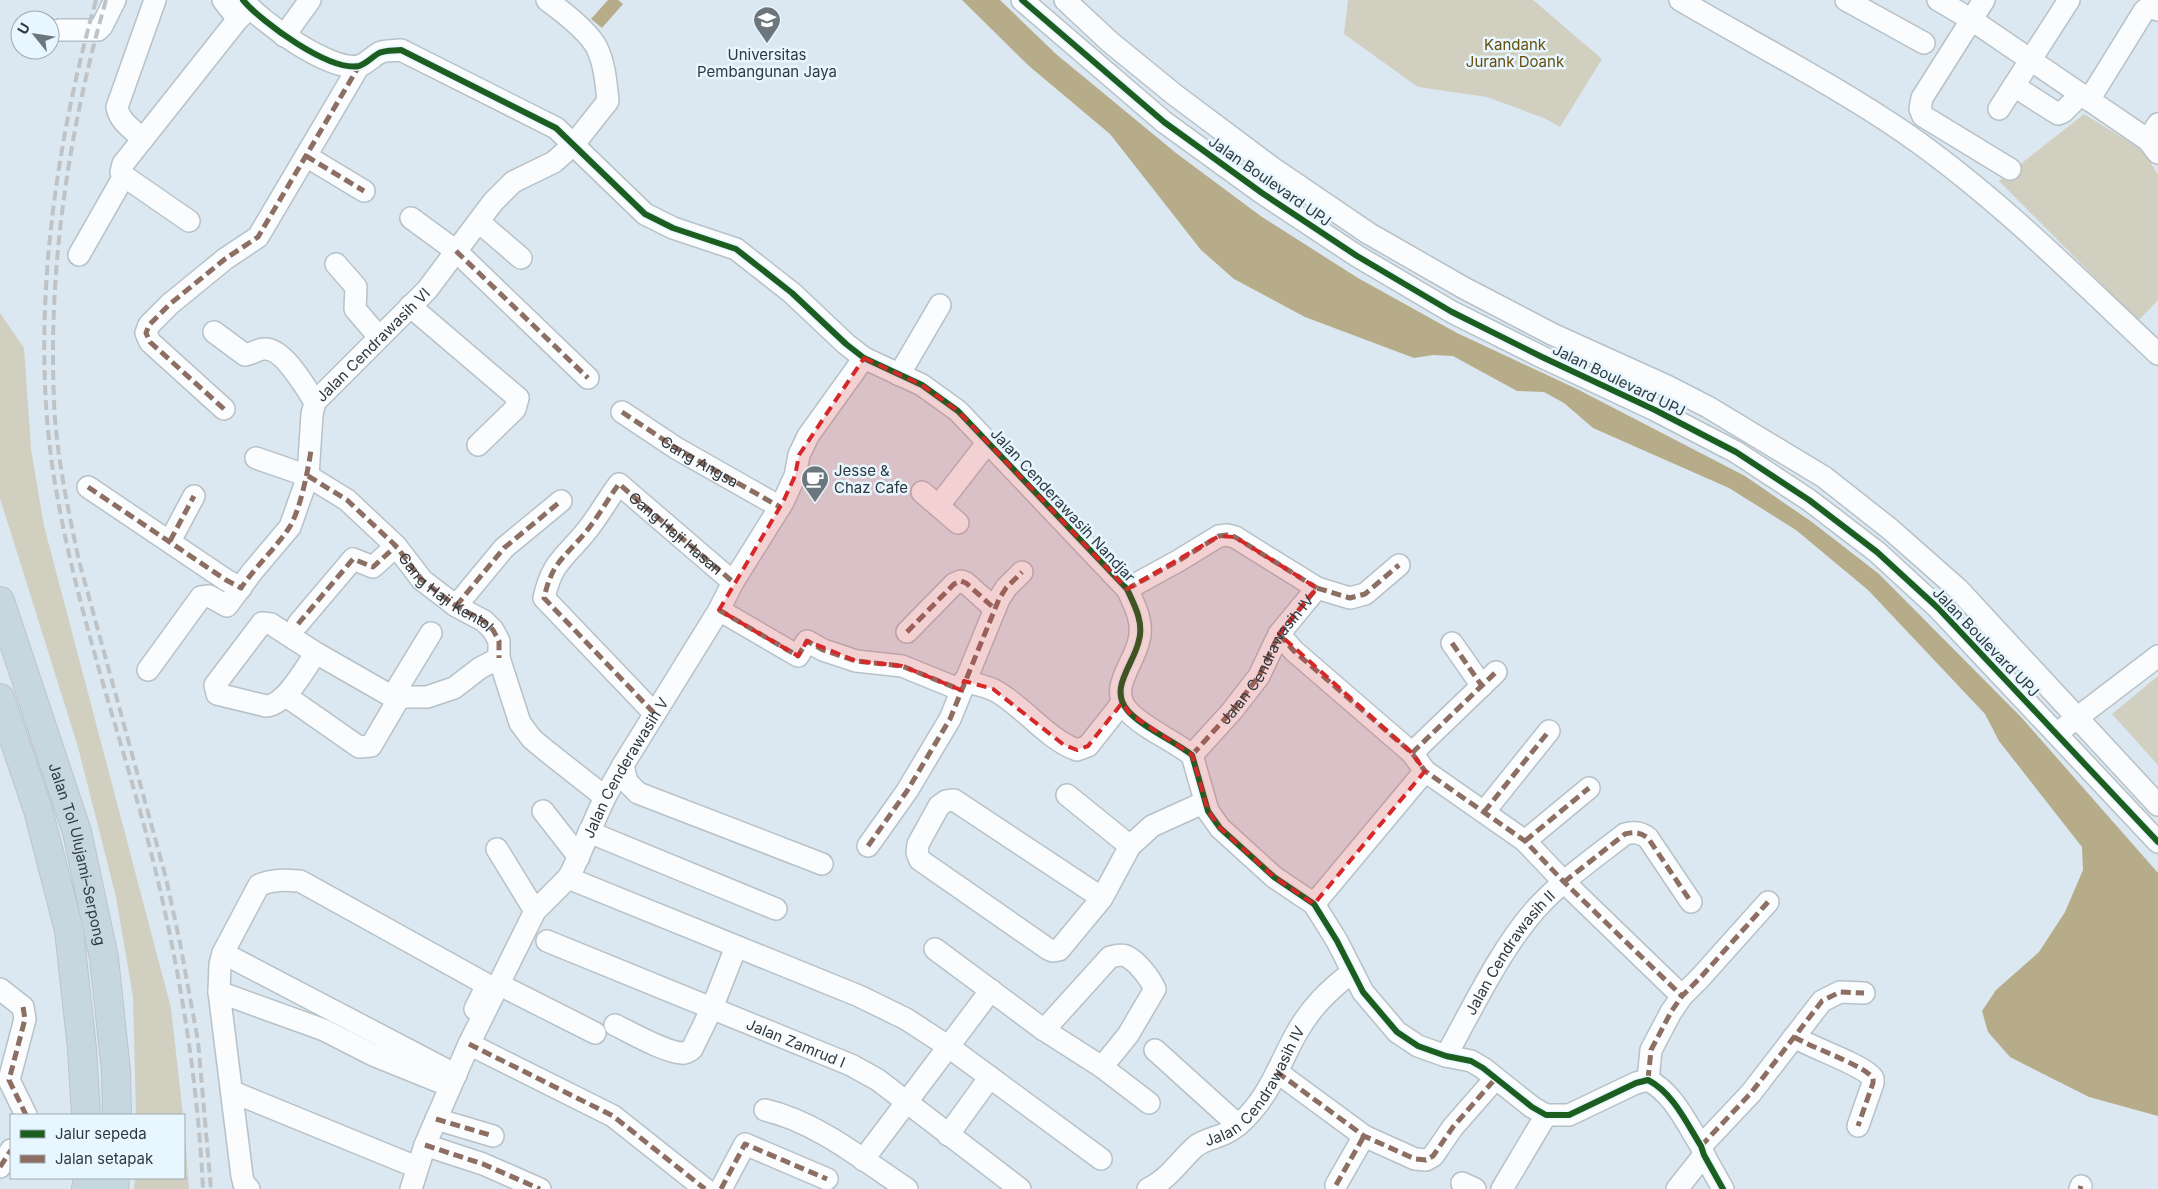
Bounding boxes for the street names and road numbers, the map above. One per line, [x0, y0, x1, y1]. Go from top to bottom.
street label: Jalan Boulevard UPJ [1205, 132, 1335, 230]
street label: Jalan Cendrawasih VI [311, 283, 434, 406]
street label: Jalan Boulevard UPJ [1550, 340, 1688, 420]
street label: Jalan Cenderawasih Nandjar [987, 424, 1140, 586]
street label: Gang Angsa [657, 431, 742, 491]
street label: Gang Haji Hasan [625, 487, 727, 579]
street label: Gang Haji Kentol [395, 548, 498, 635]
street label: Jalan Boulevard UPJ [1929, 583, 2043, 701]
street label: Jalan Cendrawasih IV [1215, 590, 1317, 728]
street label: Jalan Cenderawasih V [578, 694, 672, 841]
street label: Jalan Tol Ulujami–Serpong [45, 760, 111, 947]
street label: Jalan Cendrawasih II [1460, 886, 1559, 1018]
street label: Jalan Zamrud I [744, 1014, 848, 1071]
street label: Jalan Cendrawasih IV [1202, 1022, 1308, 1150]

